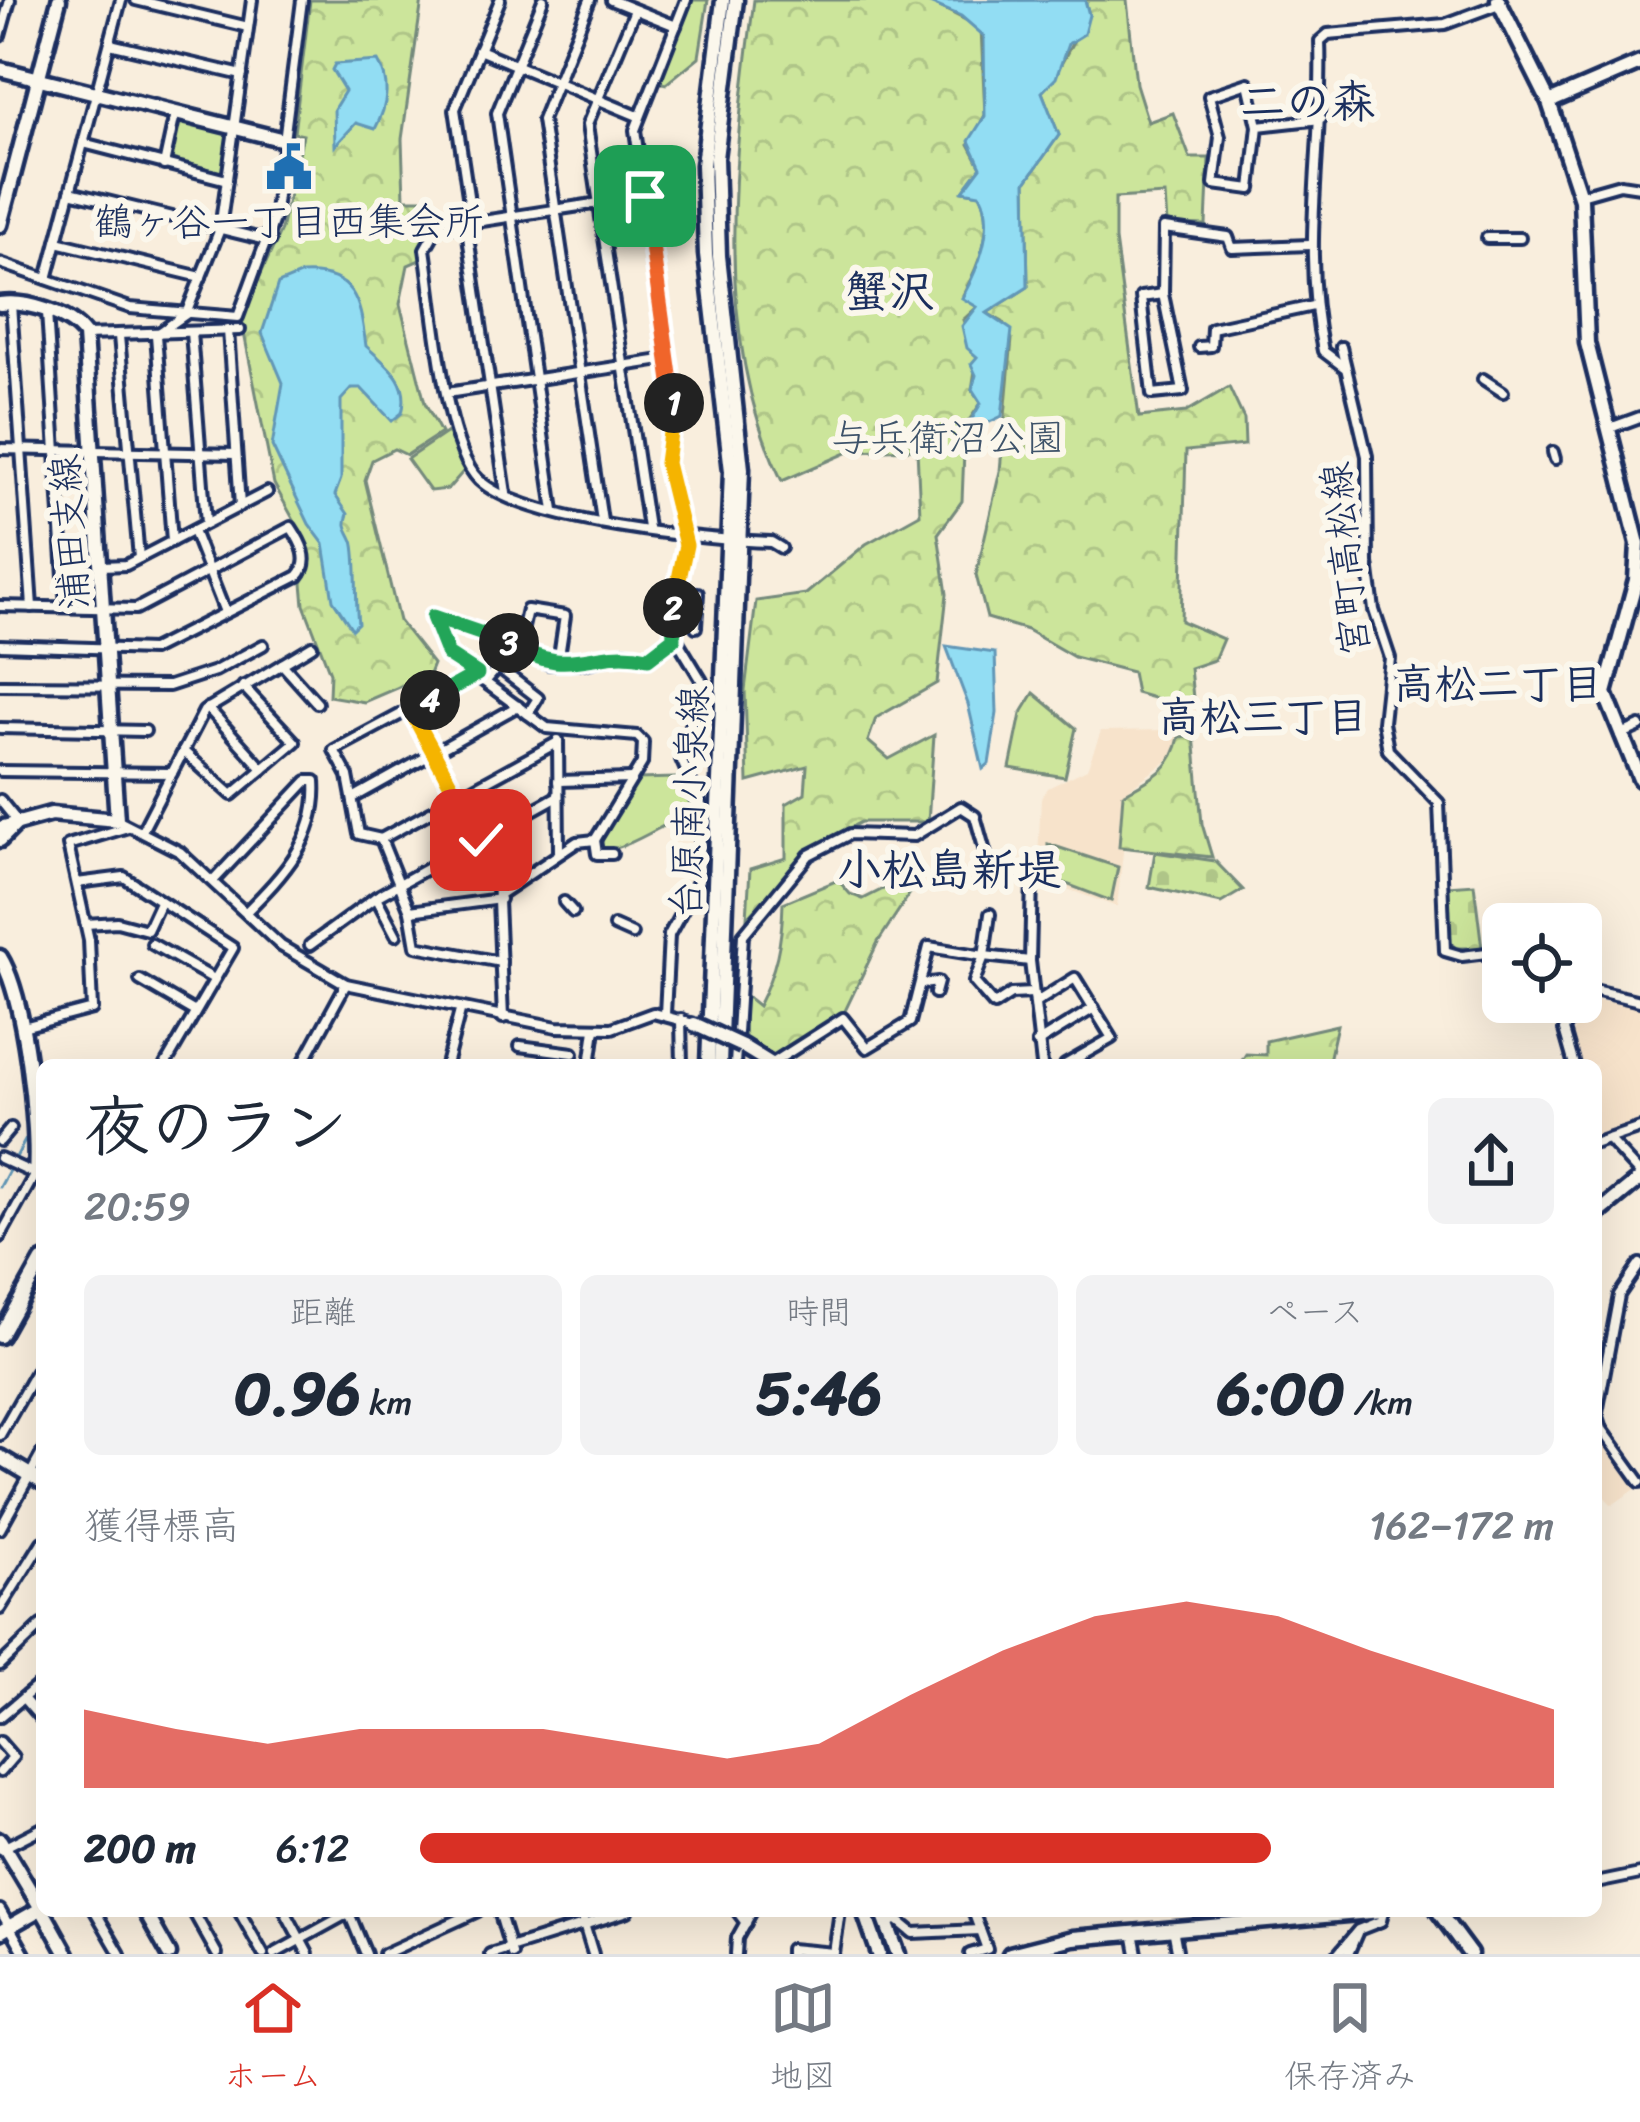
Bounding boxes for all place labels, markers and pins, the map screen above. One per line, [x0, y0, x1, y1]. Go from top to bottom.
public building icon: 鶴ヶ谷一丁目西集会所 [264, 142, 314, 192]
pin [594, 145, 696, 247]
place label: 鶴ヶ谷一丁目西集会所 [94, 187, 484, 256]
pin: 1 [644, 373, 704, 433]
pin: 2 [643, 578, 703, 638]
pin: 3 [479, 613, 539, 673]
pin: 4 [400, 670, 460, 730]
pin [430, 789, 532, 891]

